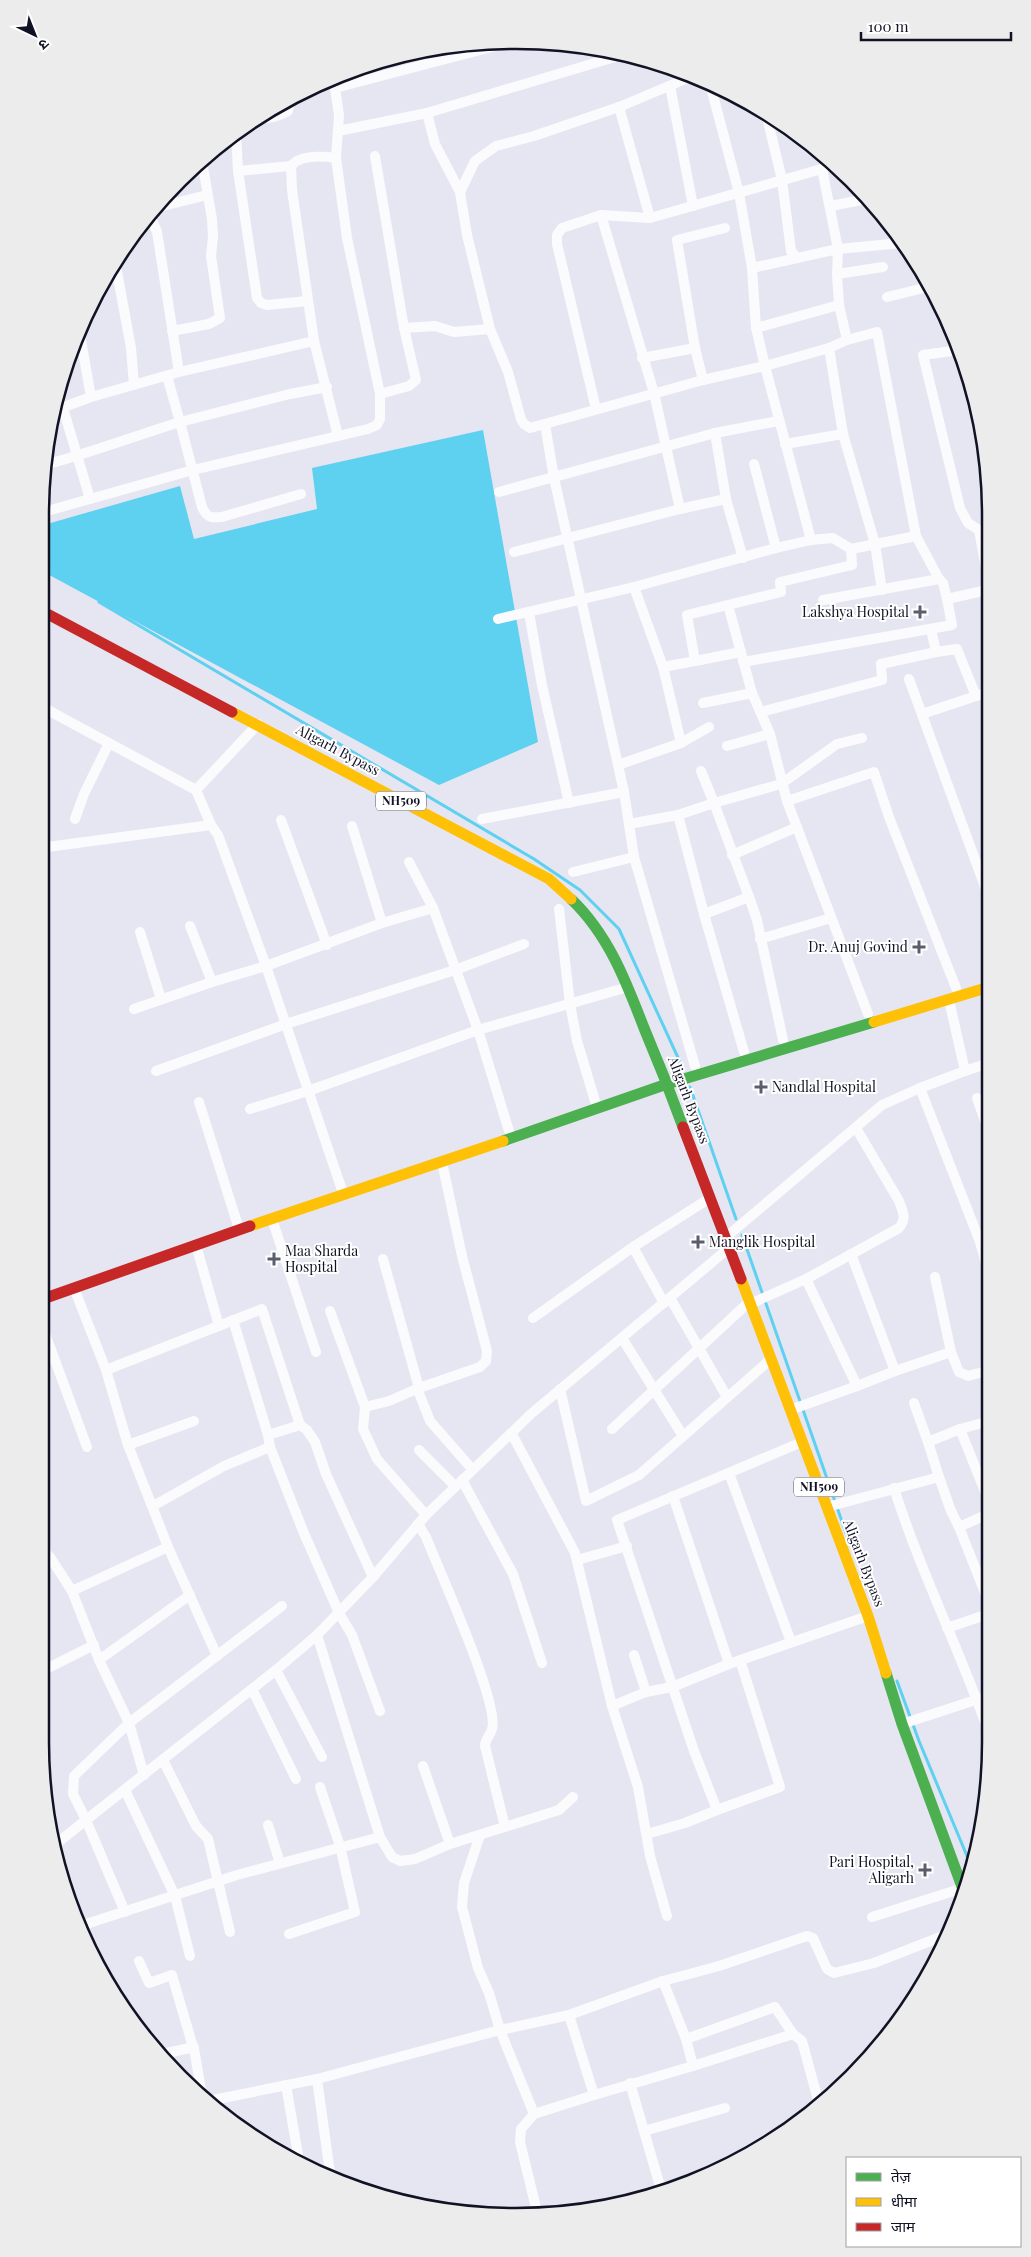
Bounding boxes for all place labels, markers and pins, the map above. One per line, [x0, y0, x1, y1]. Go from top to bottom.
place label: Lakshya Hospital [802, 602, 909, 621]
marker: Lakshya Hospital [913, 605, 927, 619]
place label: Dr. Anuj Govind [808, 937, 908, 956]
marker: Dr. Anuj Govind [912, 940, 926, 954]
place label: Nandlal Hospital [772, 1077, 876, 1096]
marker: Nandlal Hospital [754, 1080, 768, 1094]
place label: Manglik Hospital [709, 1232, 815, 1251]
marker: Manglik Hospital [691, 1235, 705, 1249]
place label: Maa Sharda Hospital [285, 1241, 358, 1276]
marker: Maa Sharda Hospital [267, 1252, 281, 1266]
place label: Pari Hospital, Aligarh [829, 1852, 915, 1887]
marker: Pari Hospital, Aligarh [918, 1863, 932, 1877]

